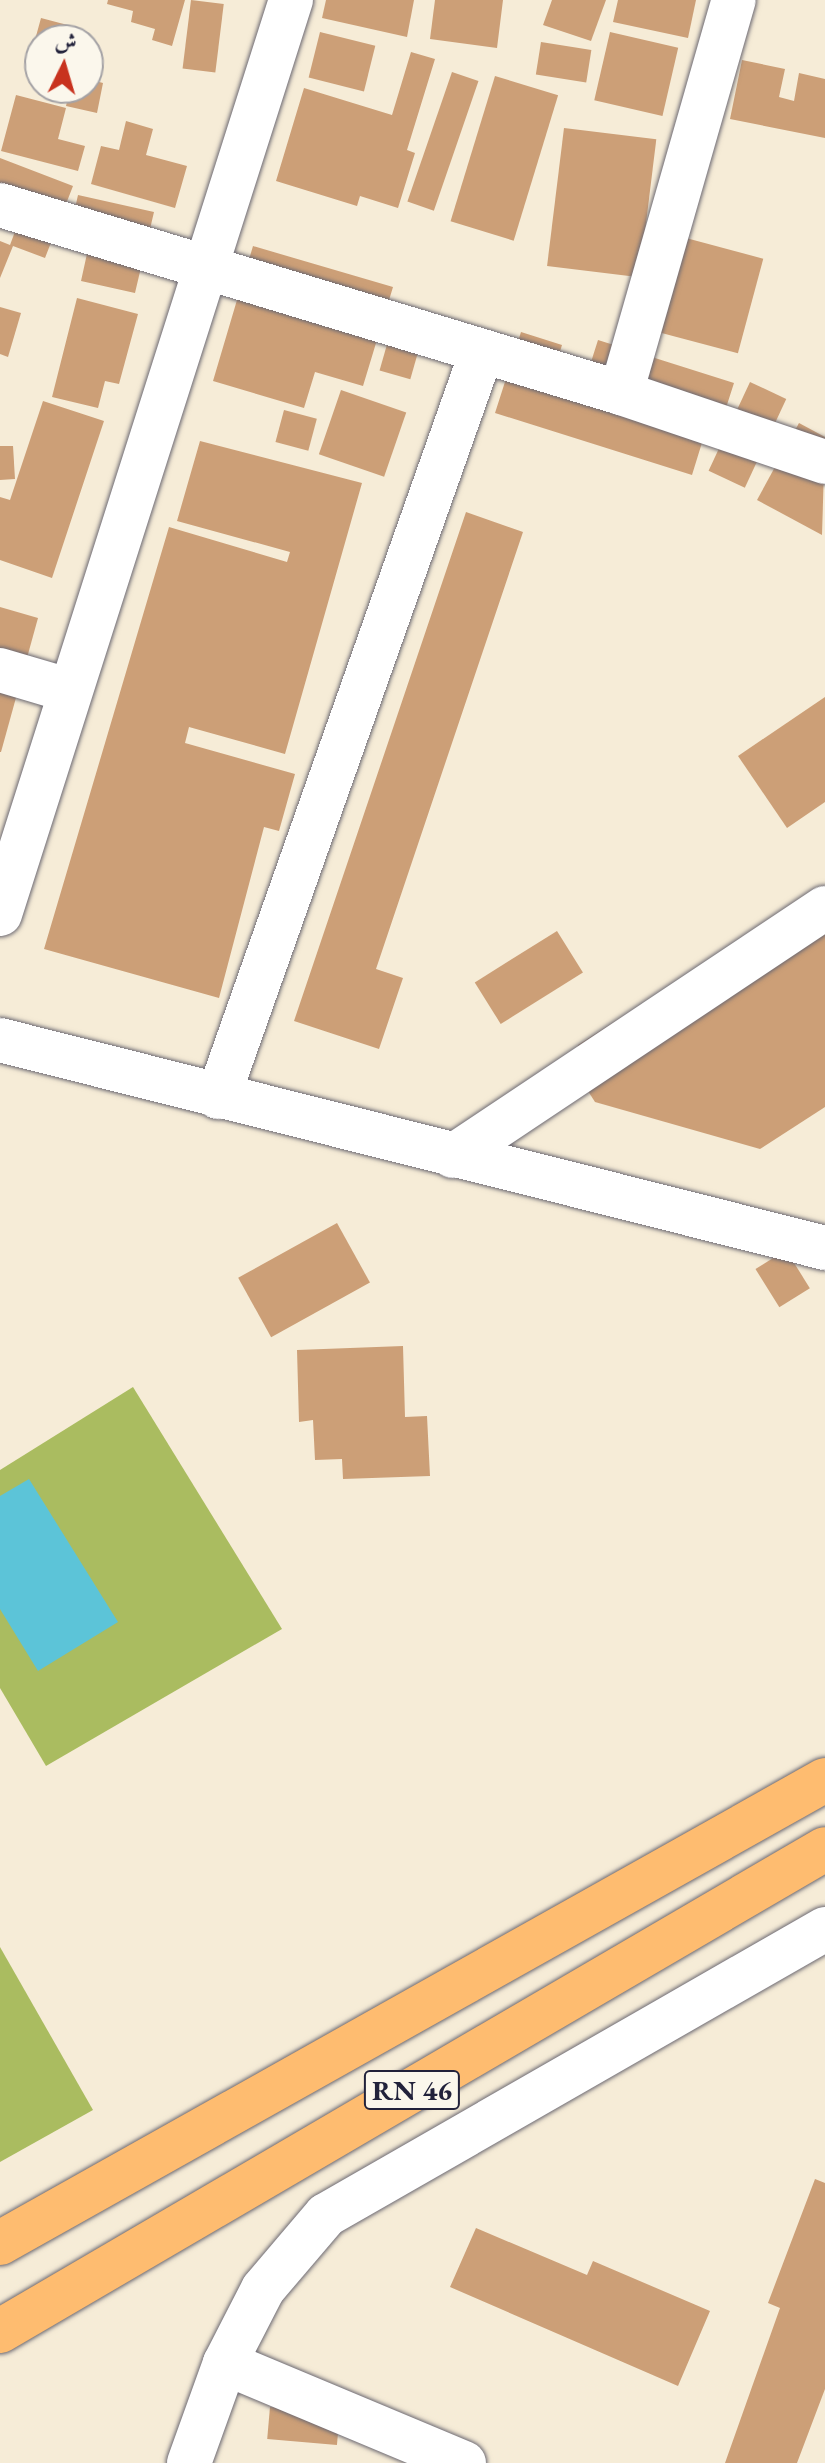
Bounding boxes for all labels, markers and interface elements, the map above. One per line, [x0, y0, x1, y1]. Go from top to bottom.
north arrow [24, 24, 104, 104]
text: ش [54, 26, 78, 57]
road number: RN 46 [362, 2066, 462, 2114]

